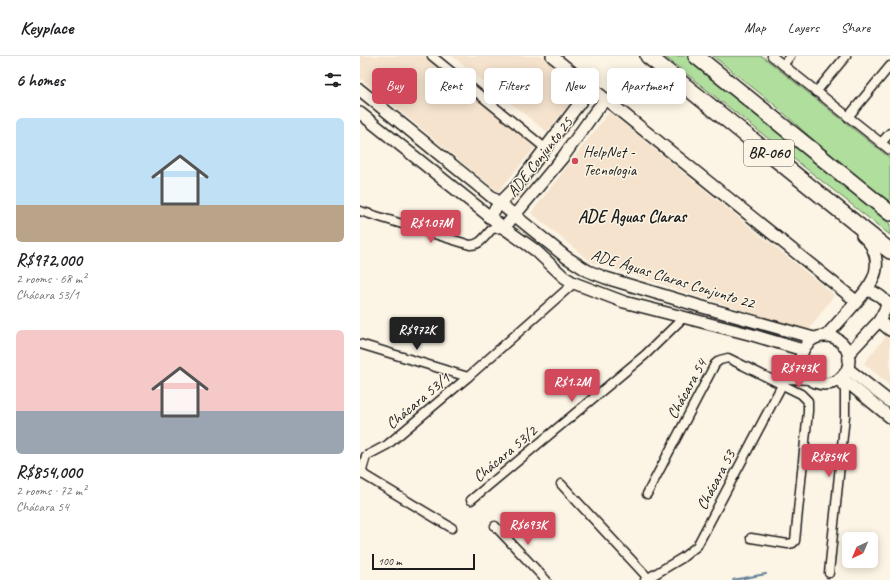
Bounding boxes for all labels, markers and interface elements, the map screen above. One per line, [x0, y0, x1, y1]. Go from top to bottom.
text: Keyplace [20, 16, 73, 40]
text: Map [744, 19, 766, 36]
text: Layers [788, 19, 819, 36]
text: Share [841, 19, 870, 36]
chip: Buy [372, 68, 417, 104]
chip: Rent [425, 68, 476, 104]
chip: Filters [484, 68, 543, 104]
chip: New [551, 68, 599, 104]
chip: Apartment [607, 68, 686, 104]
icon: filters [322, 69, 344, 91]
text: 6 homes [16, 70, 64, 91]
street label: ADE Conjunto 25 [503, 112, 578, 201]
road number: BR-060 [744, 140, 794, 166]
place label: HelpNet - Tecnologia [583, 142, 638, 180]
icon: home [144, 144, 216, 216]
marker: HelpNet - Tecnologia [570, 156, 580, 166]
district label: ADE Aguas Claras [578, 206, 688, 227]
pin: R$1.07M [394, 210, 468, 244]
text: R$1.07M [410, 215, 452, 231]
street label: ADE Águas Claras Conjunto 22 [589, 245, 759, 314]
text: R$972,000 [16, 250, 82, 271]
text: 2 rooms · 68 m² [16, 271, 86, 287]
text: Chácara 53/1 [16, 287, 79, 303]
pin: R$972K [384, 317, 450, 351]
text: R$972K [399, 322, 435, 338]
street label: Chácara 54 [662, 354, 712, 422]
pin: R$743K [766, 355, 832, 389]
icon: home [144, 356, 216, 428]
text: R$743K [780, 360, 818, 376]
street label: Chácara 53/1 [382, 368, 455, 434]
pin: R$1.2M [539, 369, 605, 403]
text: R$1.2M [554, 374, 590, 390]
street label: Chácara 53/2 [469, 420, 543, 487]
pin: R$854K [796, 444, 862, 478]
street label: Chácara 53 [692, 445, 741, 513]
text: R$854K [811, 449, 847, 465]
text: R$854,000 [16, 462, 82, 483]
text: 2 rooms · 72 m² [16, 483, 86, 499]
text: Chácara 54 [16, 499, 69, 515]
pin: R$693K [495, 512, 561, 546]
text: R$693K [509, 517, 547, 533]
north arrow [842, 532, 878, 568]
map controls [842, 532, 878, 568]
scale bar [372, 552, 475, 571]
text: 100 m [378, 554, 402, 568]

